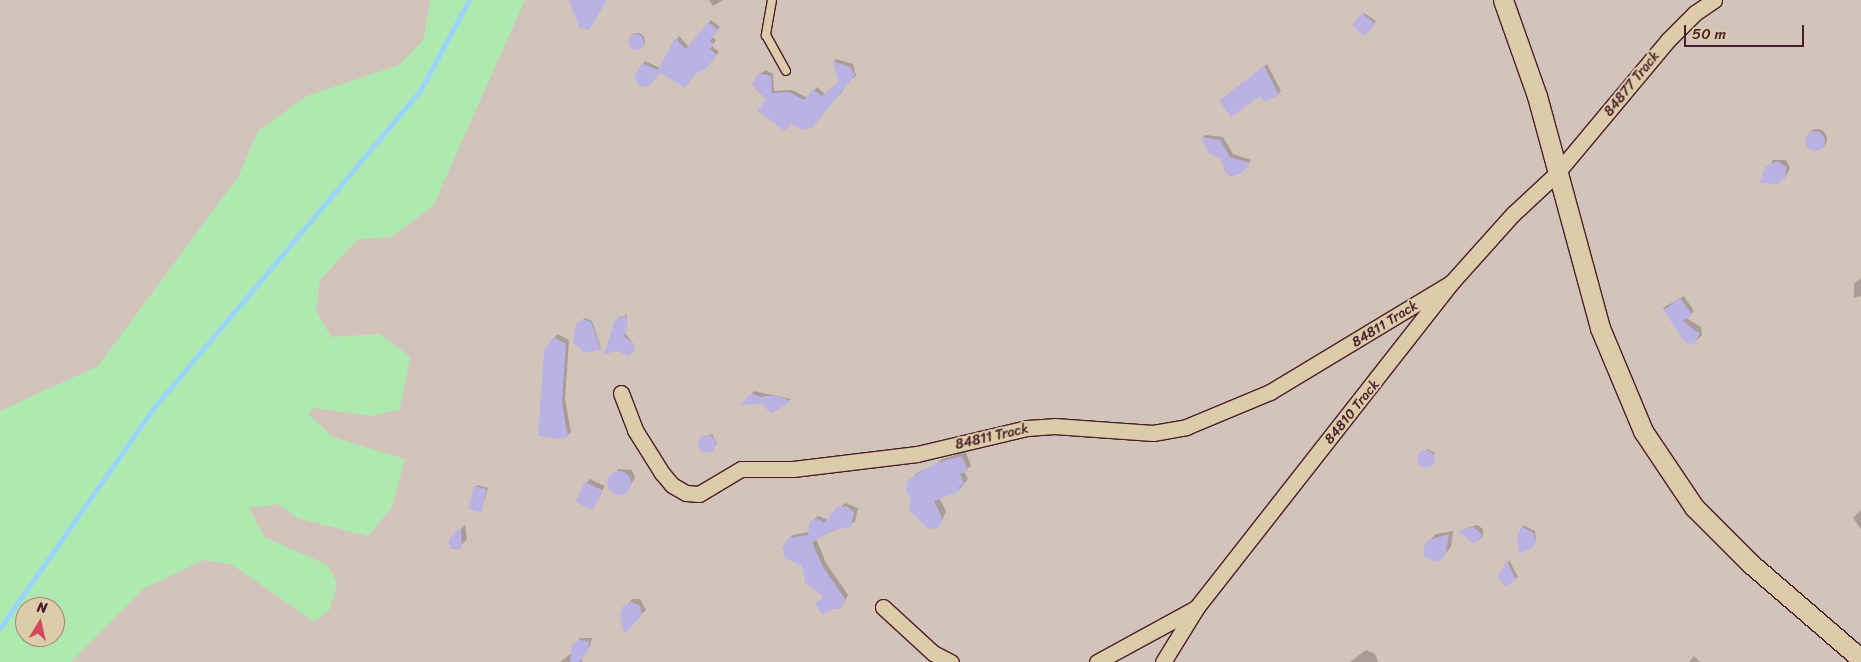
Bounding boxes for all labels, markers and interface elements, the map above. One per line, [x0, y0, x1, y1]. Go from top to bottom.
scale bar [1686, 15, 1806, 47]
text: 50 m [1692, 21, 1726, 47]
street label: 84877 Track [1601, 48, 1663, 120]
street label: 84811 Track [1349, 297, 1421, 351]
street label: 84810 Track [1321, 376, 1383, 448]
street label: 84811 Track [954, 420, 1030, 454]
text: N [36, 595, 49, 621]
north arrow [15, 597, 65, 647]

